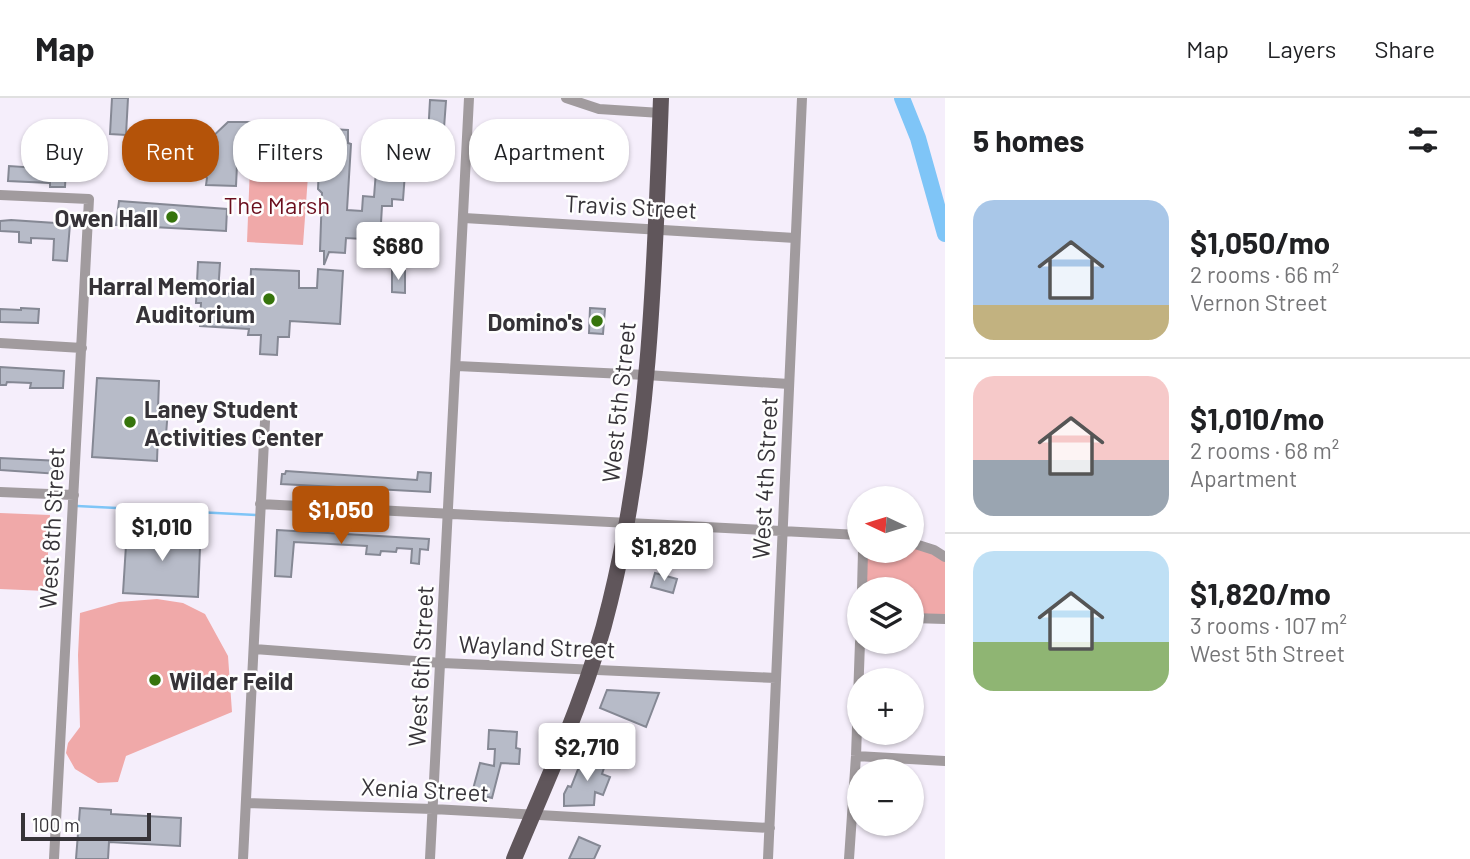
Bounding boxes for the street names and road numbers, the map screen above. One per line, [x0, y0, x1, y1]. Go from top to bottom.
street label: Travis Street [564, 188, 698, 224]
street label: West 5th Street [595, 320, 641, 484]
street label: West 4th Street [745, 396, 783, 560]
street label: West 8th Street [32, 446, 70, 610]
street label: West 6th Street [401, 584, 439, 748]
street label: Wayland Street [458, 629, 616, 663]
street label: Xenia Street [360, 771, 490, 807]

